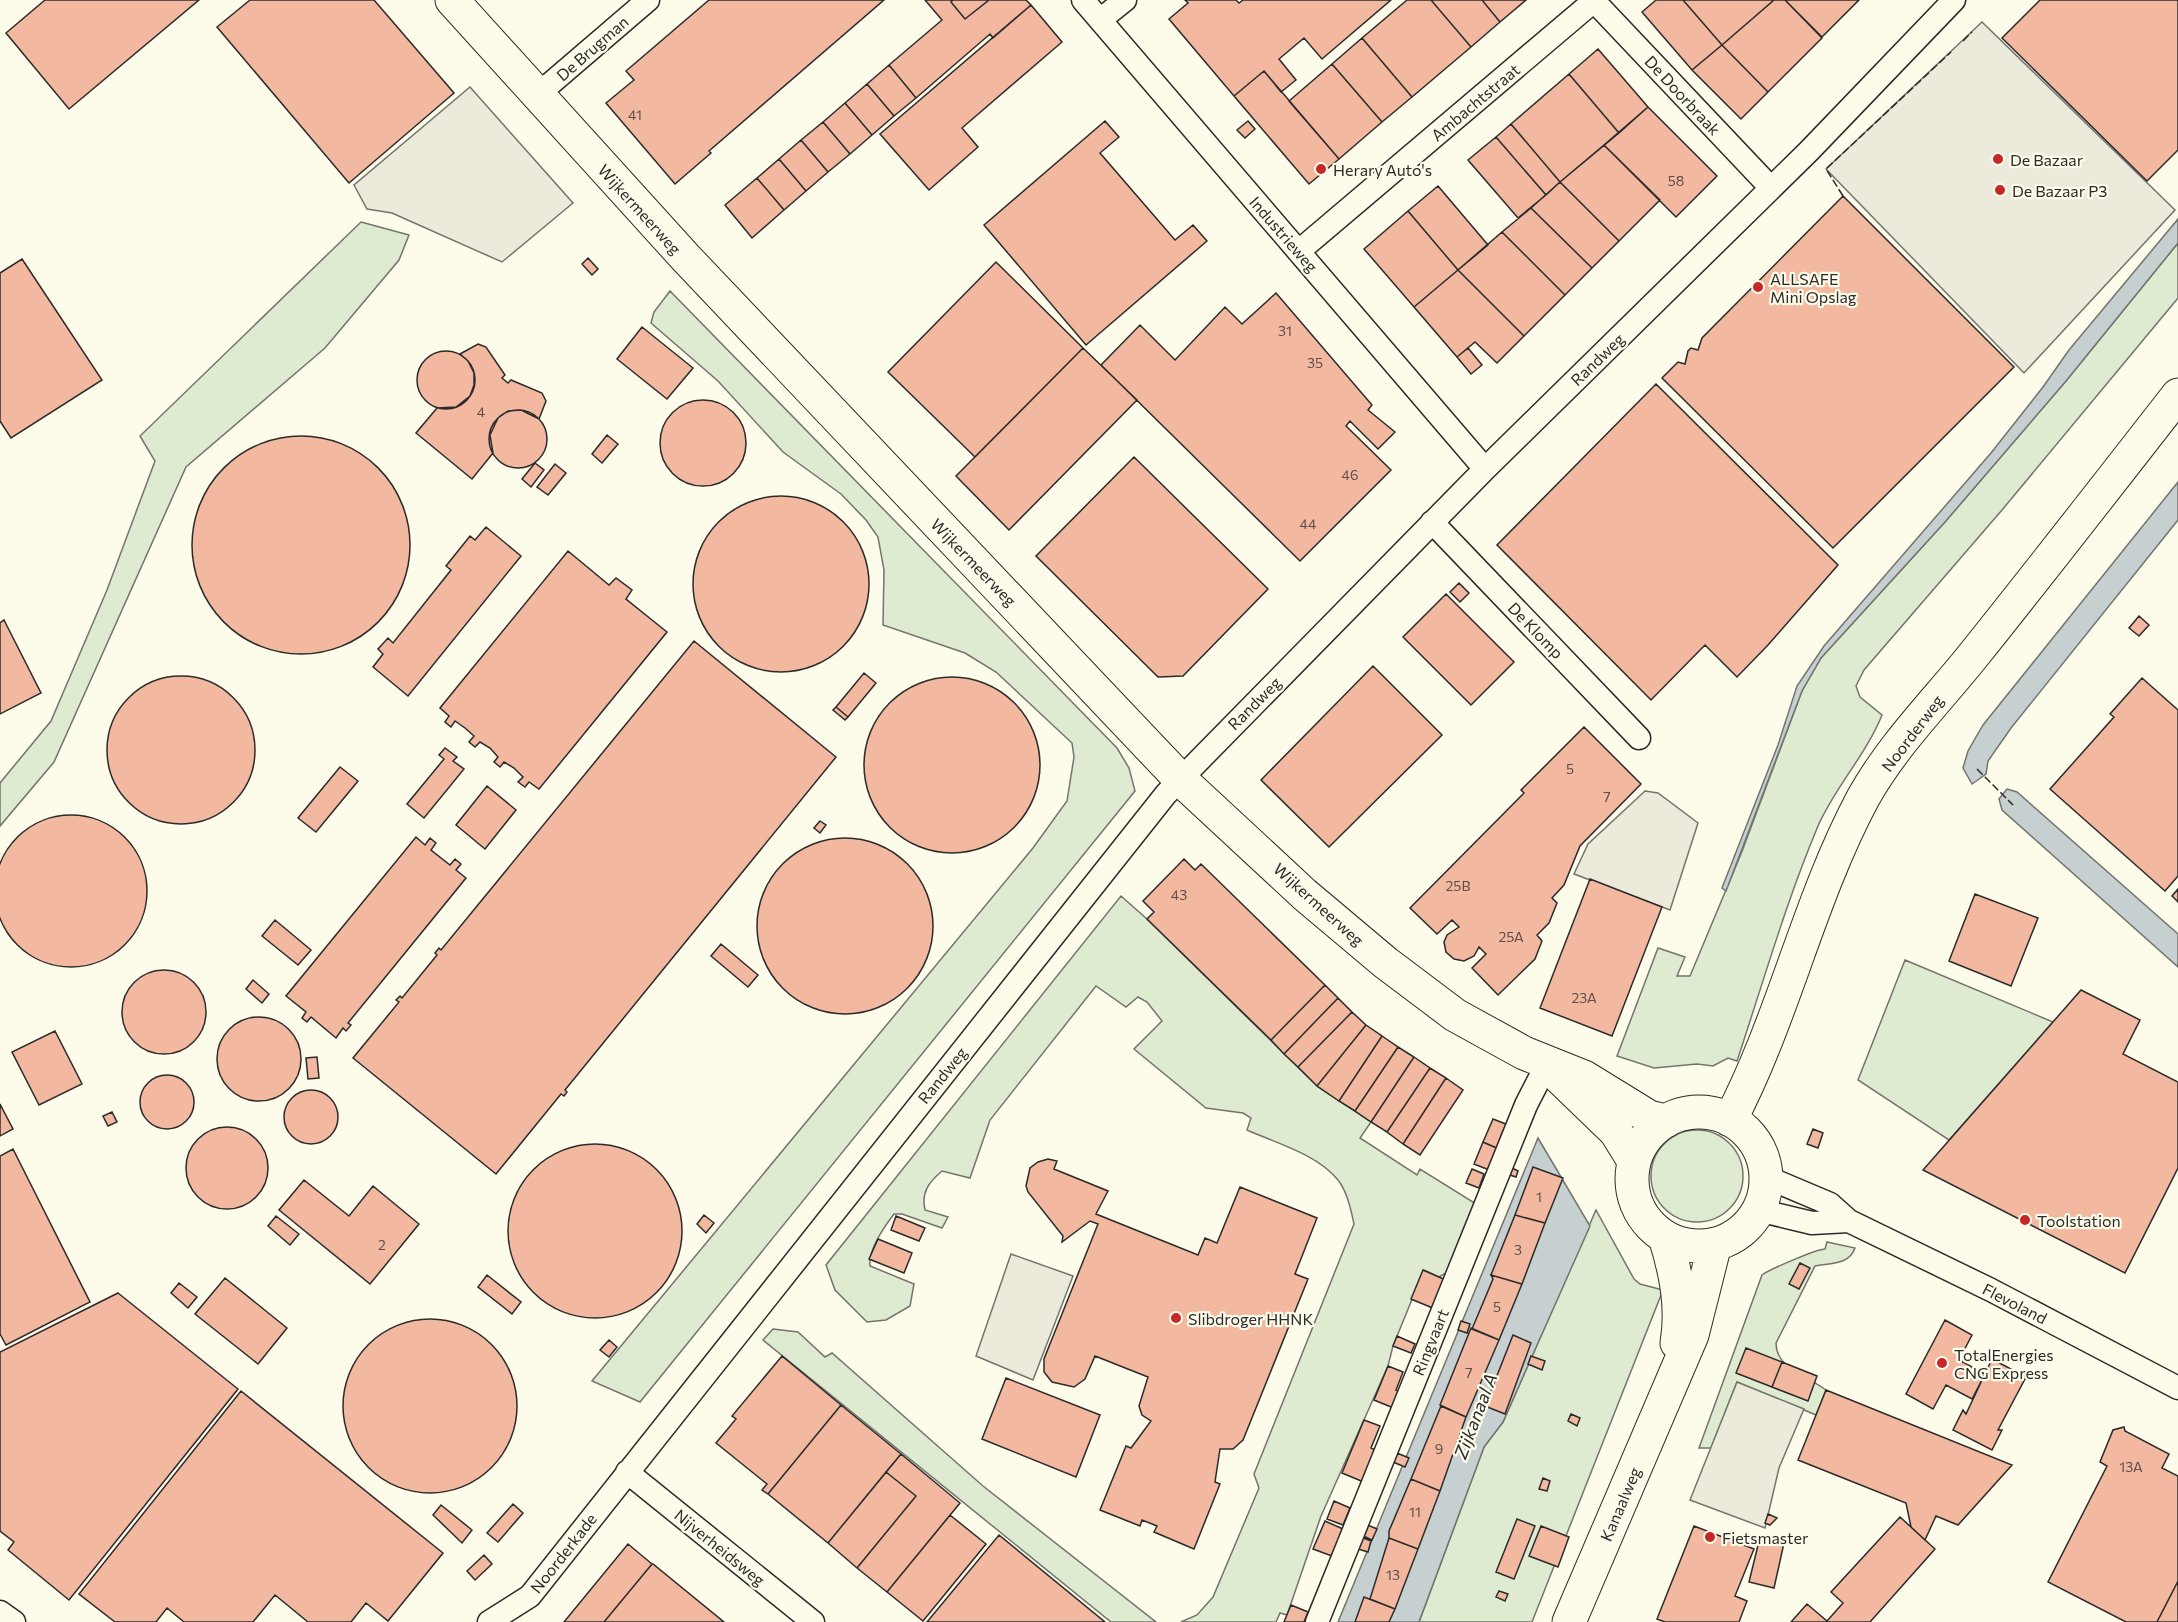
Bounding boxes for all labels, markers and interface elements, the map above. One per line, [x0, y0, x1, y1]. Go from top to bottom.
street label: De Brugman [552, 12, 632, 84]
street label: De Doorbraak [1641, 51, 1725, 139]
street label: Ambachtstraat [1427, 59, 1523, 145]
house number: 41 [628, 106, 642, 123]
place label: De Bazaar [2010, 150, 2084, 169]
marker: De Bazaar [1991, 152, 2005, 166]
street label: Wijkermeerweg [595, 160, 686, 258]
place label: Herary Auto's [1333, 160, 1432, 179]
marker: Herary Auto's [1314, 162, 1328, 176]
house number: 58 [1668, 172, 1684, 189]
place label: De Bazaar P3 [2012, 181, 2107, 200]
marker: De Bazaar P3 [1993, 183, 2007, 197]
street label: Industrieweg [1246, 192, 1322, 276]
place label: ALLSAFE Mini Opslag [1770, 269, 1857, 306]
marker: ALLSAFE Mini Opslag [1751, 280, 1765, 294]
house number: 31 [1278, 322, 1292, 339]
street label: Randweg [1566, 329, 1628, 389]
house number: 35 [1307, 354, 1323, 371]
house number: 4 [477, 403, 486, 420]
house number: 46 [1342, 466, 1358, 483]
street label: Wijkermeerweg [927, 514, 1021, 610]
house number: 44 [1300, 515, 1317, 532]
street label: De Klomp [1504, 598, 1568, 662]
street label: Randweg [1224, 672, 1285, 733]
street label: Noorderweg [1877, 691, 1947, 775]
house number: 5 [1566, 760, 1574, 777]
house number: 7 [1603, 788, 1611, 805]
street label: Wijkermeerweg [1270, 859, 1368, 950]
house number: 25B [1446, 877, 1470, 894]
house number: 43 [1171, 886, 1187, 903]
house number: 25A [1498, 928, 1524, 945]
house number: 23A [1571, 989, 1597, 1006]
street label: Randweg [914, 1043, 971, 1107]
house number: 1 [1536, 1188, 1542, 1205]
place label: Toolstation [2037, 1211, 2121, 1230]
marker: Toolstation [2018, 1213, 2032, 1227]
house number: 2 [378, 1236, 386, 1253]
house number: 3 [1514, 1241, 1522, 1258]
street label: Flevoland [1980, 1279, 2050, 1327]
house number: 5 [1493, 1298, 1501, 1315]
street label: Ringvaart [1408, 1305, 1452, 1378]
place label: Slibdroger HHNK [1188, 1309, 1313, 1328]
marker: Slibdroger HHNK [1169, 1311, 1183, 1325]
place label: TotalEnergies CNG Express [1954, 1345, 2053, 1382]
marker: TotalEnergies CNG Express [1935, 1356, 1949, 1370]
house number: 7 [1465, 1364, 1473, 1381]
water label: Zijkanaal A [1448, 1370, 1501, 1463]
house number: 9 [1435, 1440, 1443, 1457]
house number: 13A [2119, 1458, 2143, 1475]
street label: Kanaalweg [1596, 1464, 1644, 1544]
house number: 11 [1409, 1503, 1421, 1520]
street label: Nijverheidsweg [671, 1505, 769, 1589]
street label: Noorderkade [526, 1509, 600, 1597]
place label: Fietsmaster [1722, 1528, 1809, 1547]
marker: Fietsmaster [1703, 1530, 1717, 1544]
house number: 13 [1386, 1566, 1400, 1583]

